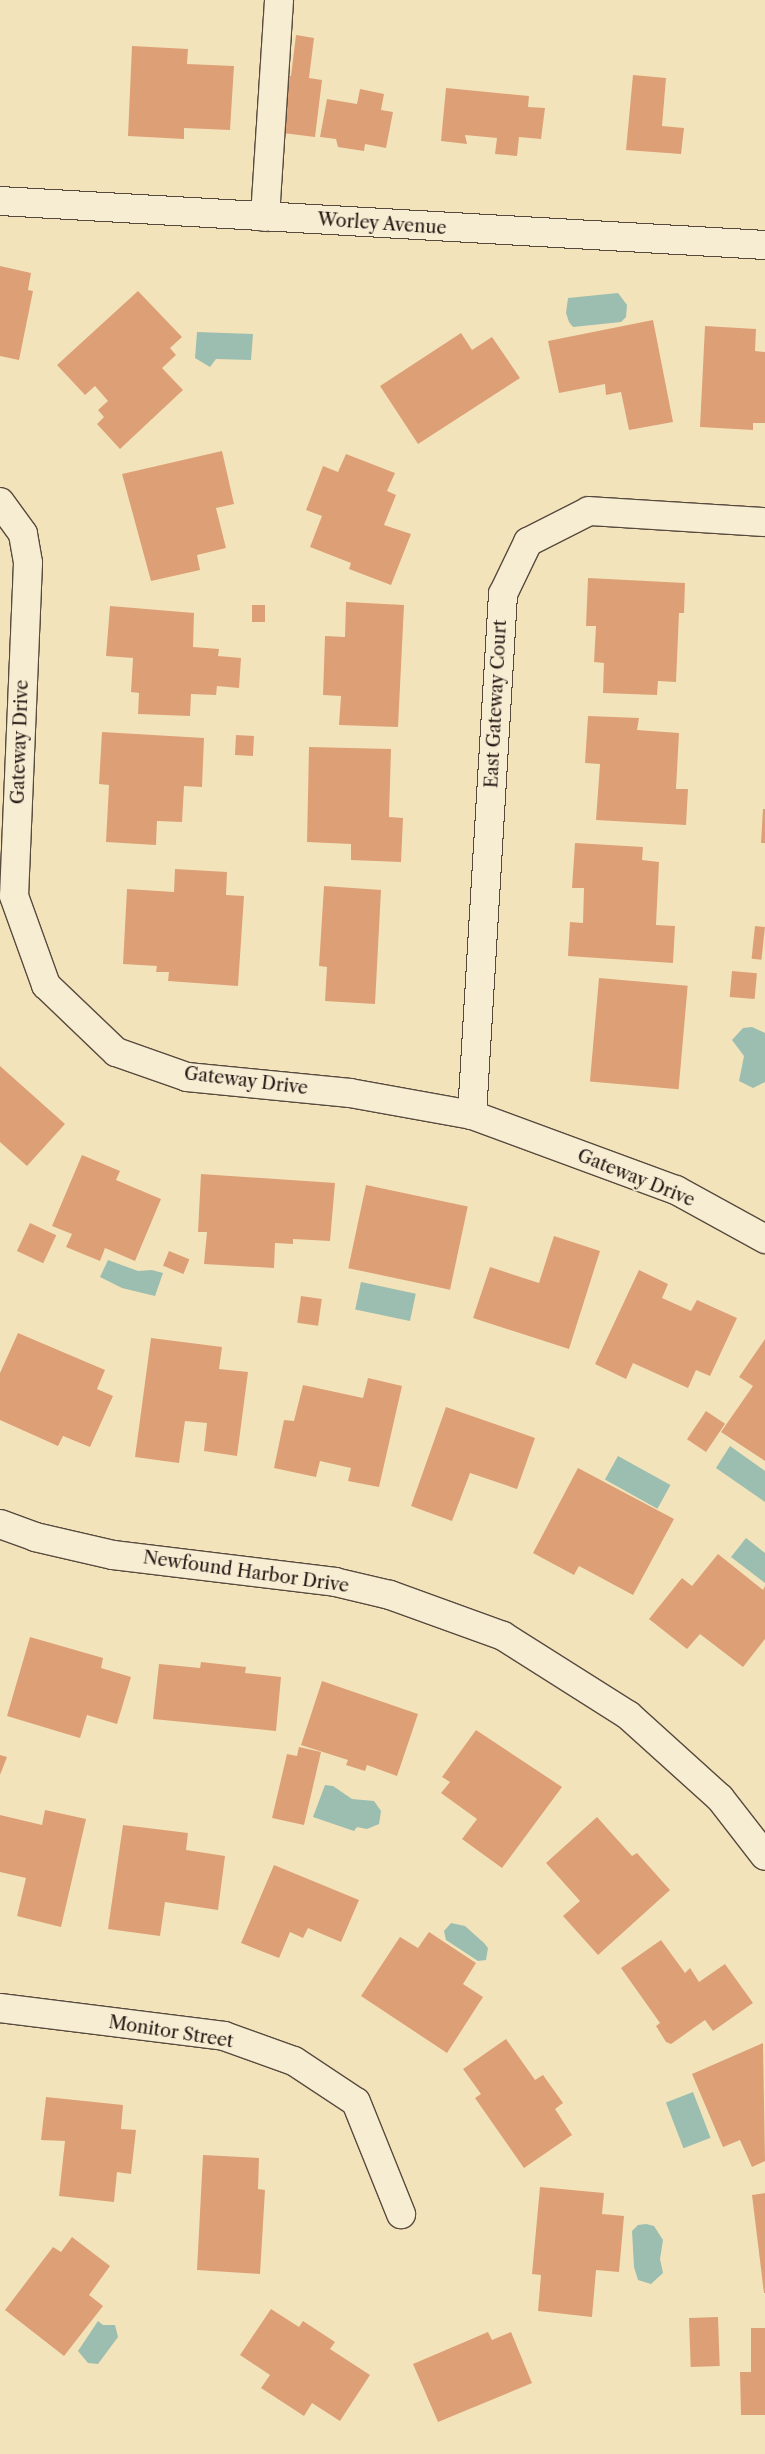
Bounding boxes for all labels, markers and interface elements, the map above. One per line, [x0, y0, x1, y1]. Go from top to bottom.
street label: Worley Avenue [316, 209, 448, 239]
street label: East Gateway Court [481, 619, 511, 789]
street label: Gateway Drive [7, 679, 33, 805]
street label: Gateway Drive [183, 1063, 309, 1099]
street label: Gateway Drive [574, 1145, 698, 1211]
street label: Newfound Harbor Drive [142, 1547, 350, 1597]
street label: Monitor Street [107, 2011, 235, 2053]

